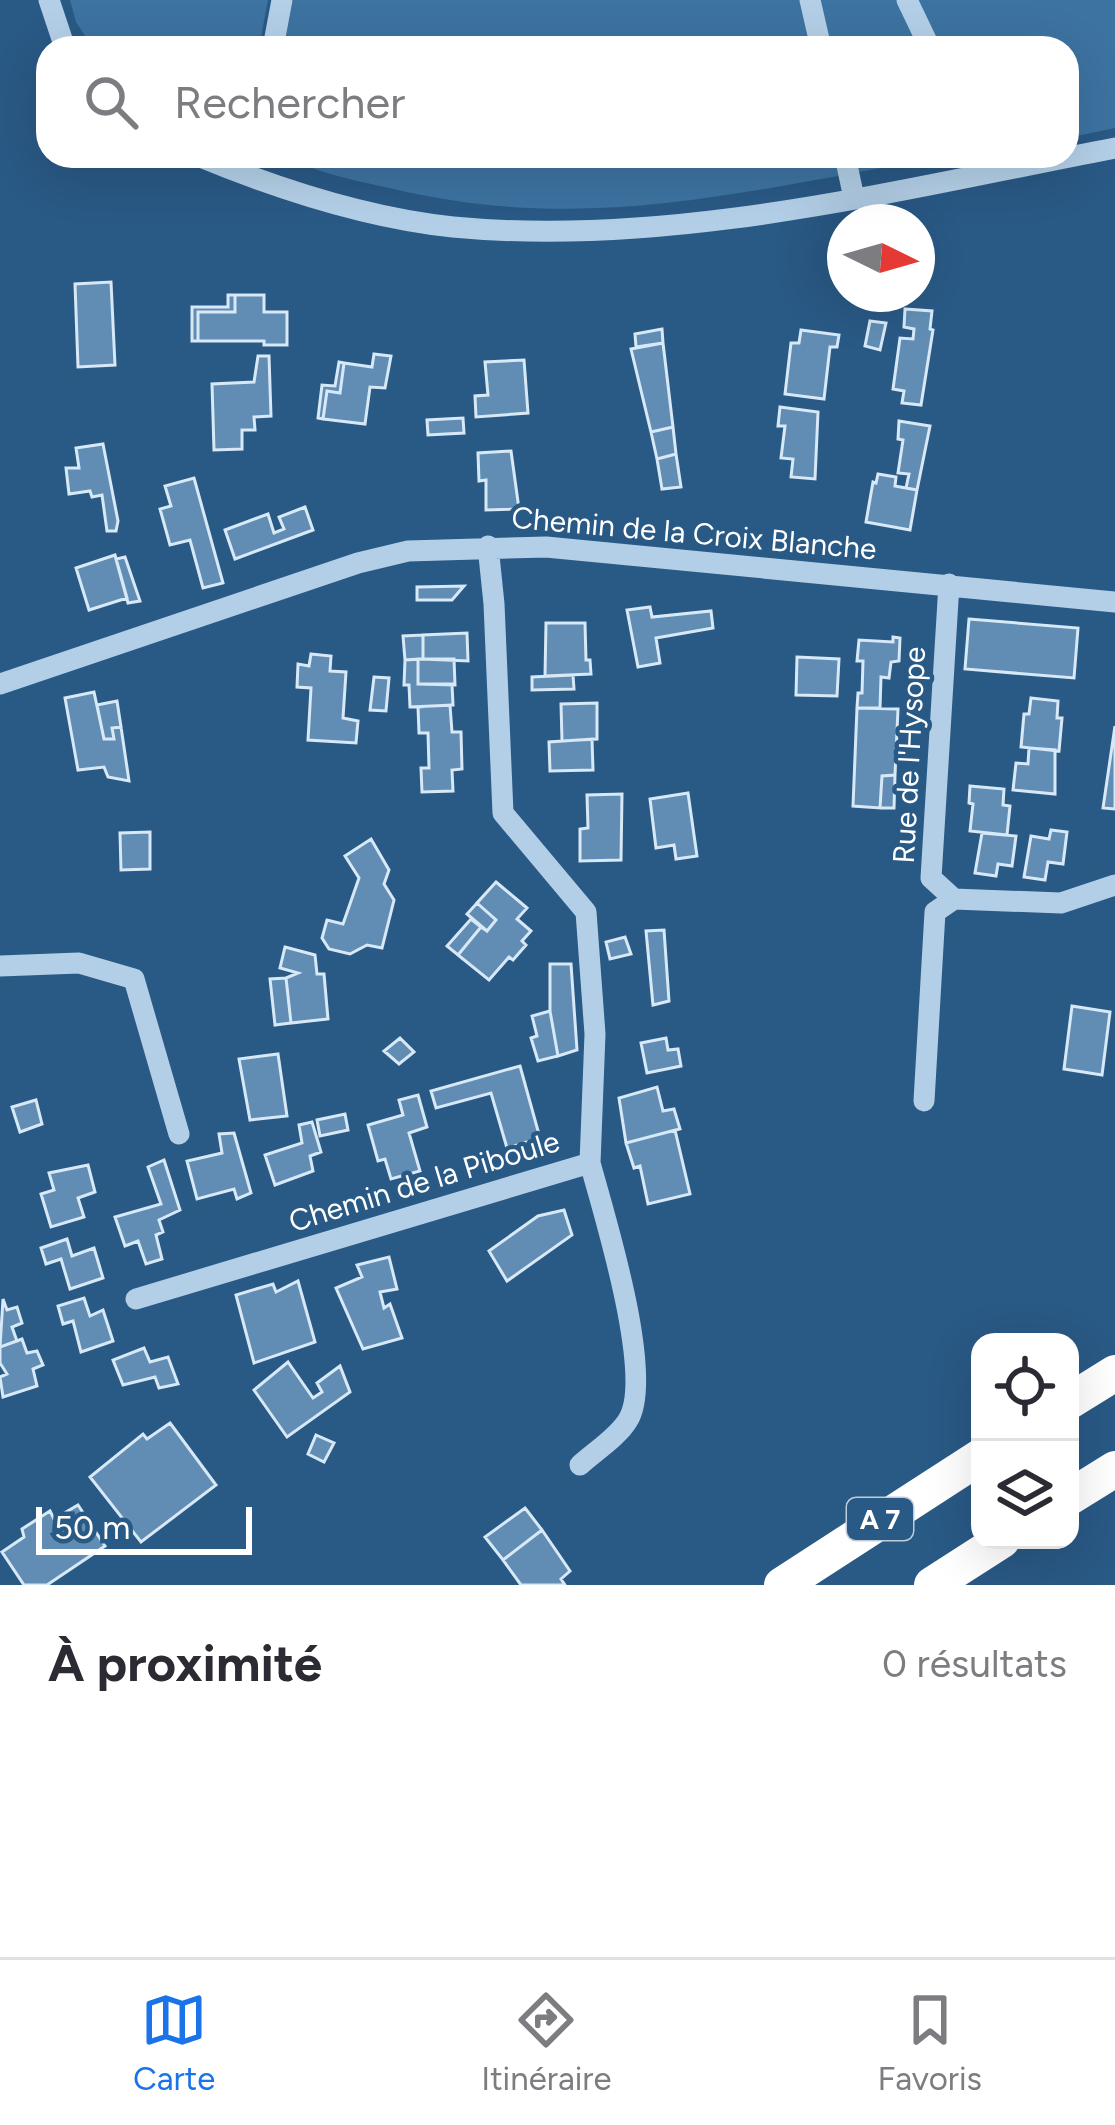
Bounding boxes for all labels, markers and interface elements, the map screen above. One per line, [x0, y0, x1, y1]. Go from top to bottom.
search box [36, 36, 1079, 168]
icon: search [78, 69, 144, 135]
text: Rechercher [174, 75, 405, 129]
north arrow [827, 204, 935, 312]
street label: Chemin de la Croix Blanche [510, 499, 878, 567]
street label: Rue de l'Hysope [885, 646, 933, 864]
street label: Chemin de la Piboule [284, 1122, 564, 1240]
map controls [971, 1333, 1079, 1549]
button: locate [971, 1333, 1079, 1441]
button: layers [971, 1441, 1079, 1549]
road number: A 7 [847, 1498, 913, 1540]
scale bar [36, 1501, 252, 1554]
text: 50 m [54, 1508, 130, 1547]
text: À proximité [48, 1633, 322, 1694]
text: 0 résultats [882, 1640, 1067, 1687]
tab: Carte [133, 1987, 215, 2098]
tab: Itinéraire [481, 1987, 612, 2098]
tab: Favoris [878, 1987, 982, 2098]

